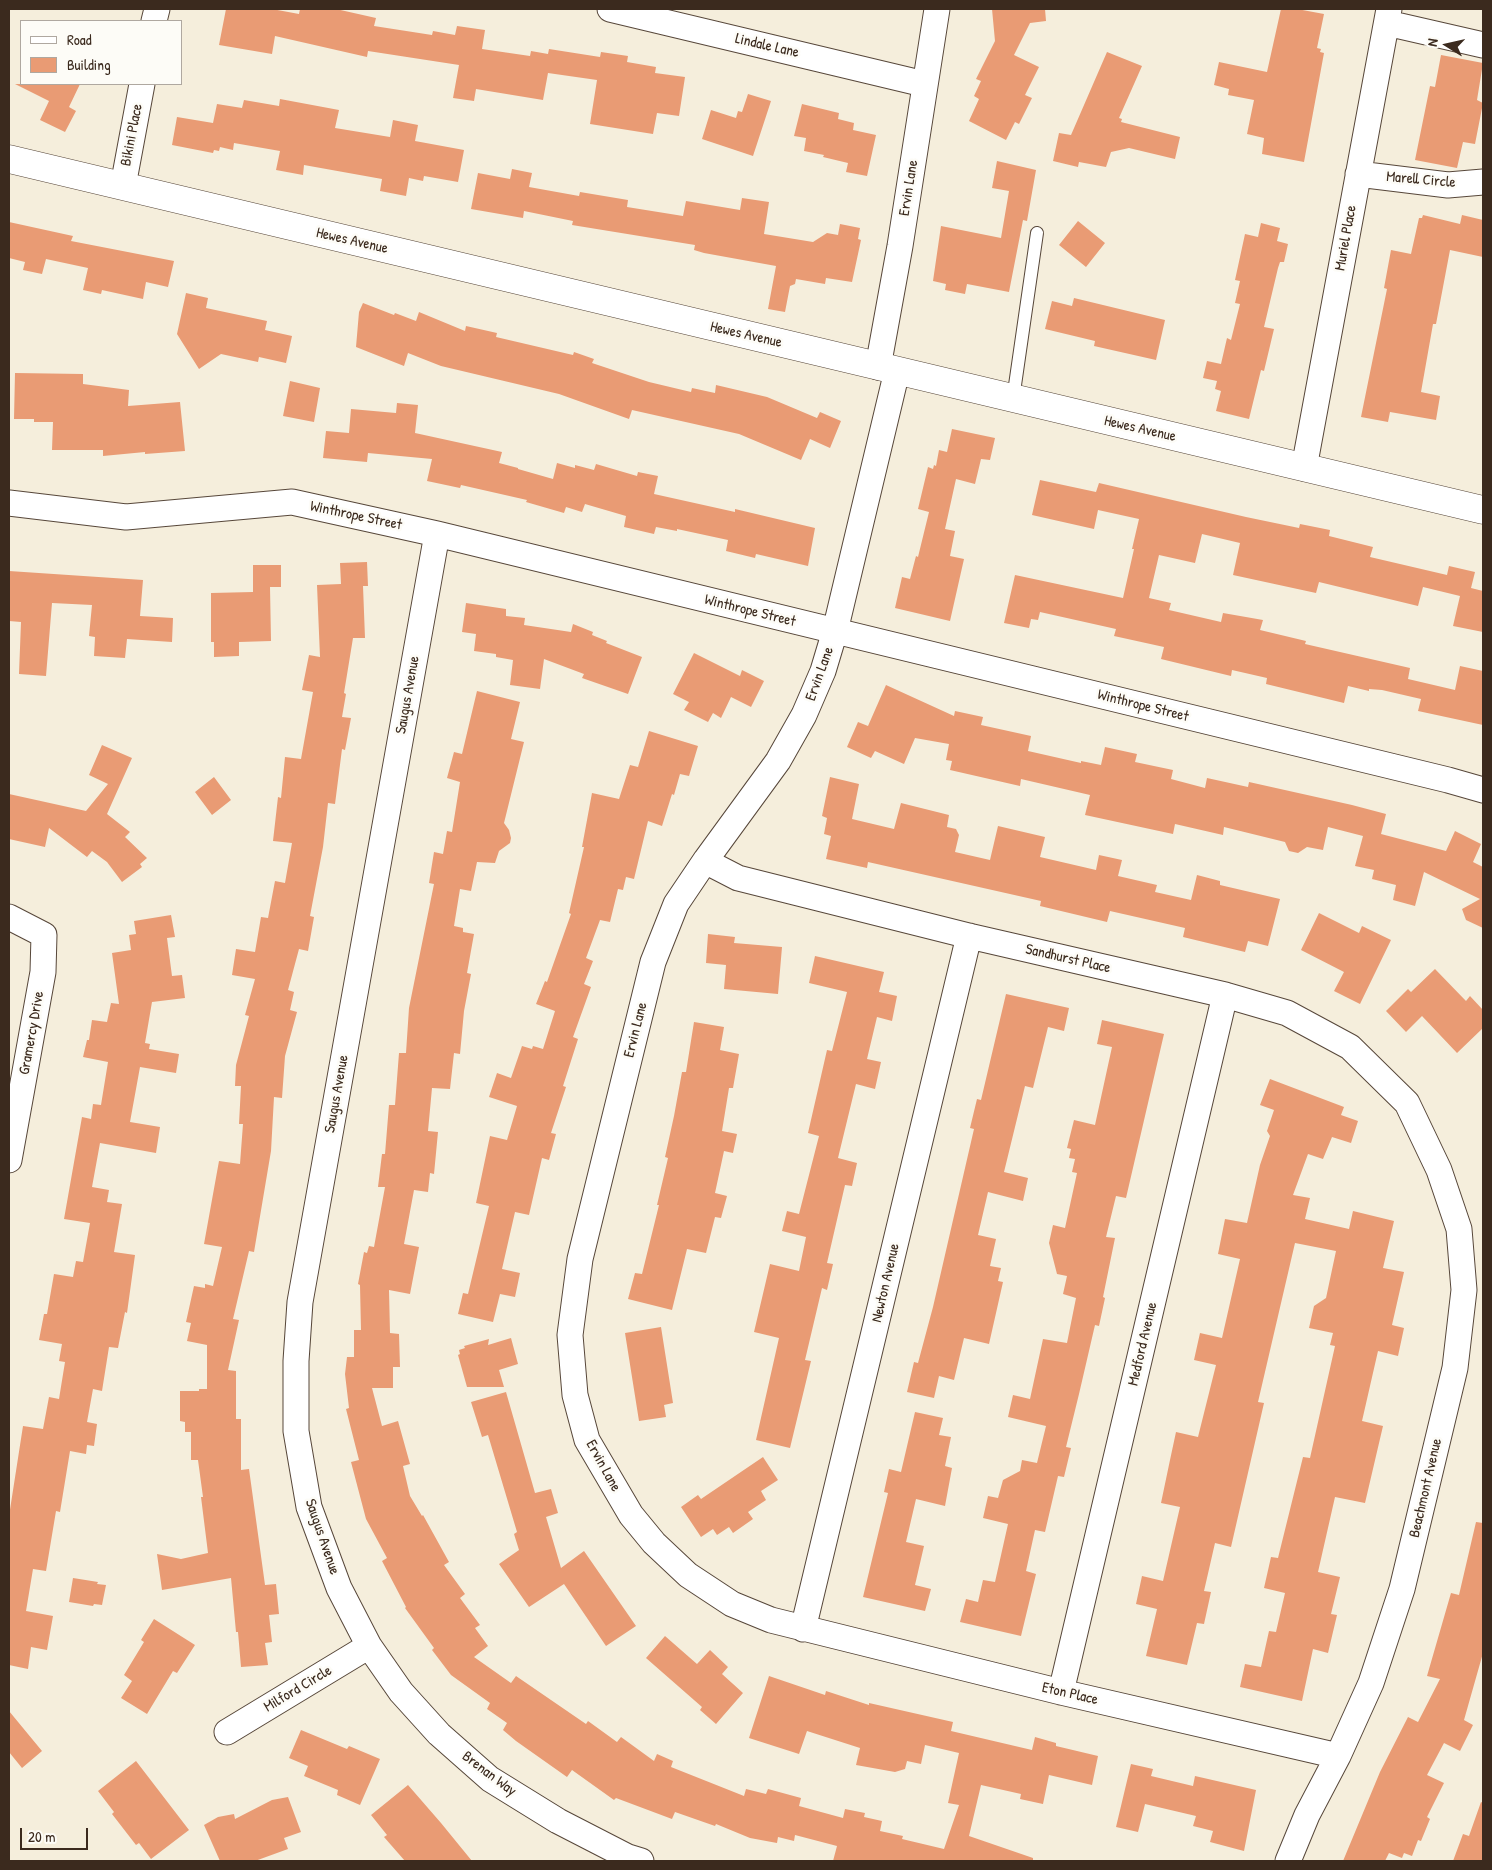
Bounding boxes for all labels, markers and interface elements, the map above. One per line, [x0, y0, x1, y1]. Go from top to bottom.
legend [20, 20, 182, 85]
north arrow [1422, 20, 1472, 70]
text: Road [67, 29, 92, 50]
street label: Lindale Lane [733, 30, 801, 62]
text: N [1422, 37, 1442, 48]
text: Building [67, 54, 111, 75]
street label: Bikini Place [117, 102, 147, 168]
street label: Ervin Lane [896, 159, 922, 217]
street label: Marell Circle [1386, 168, 1456, 192]
street label: Muriel Place [1331, 204, 1361, 272]
street label: Hewes Avenue [314, 224, 390, 258]
street label: Hewes Avenue [708, 318, 784, 352]
street label: Hewes Avenue [1102, 412, 1178, 446]
street label: Winthrope Street [308, 497, 404, 535]
street label: Winthrope Street [703, 591, 797, 631]
street label: Ervin Lane [802, 645, 838, 703]
street label: Saugus Avenue [392, 655, 424, 735]
street label: Winthrope Street [1096, 686, 1190, 726]
street label: Sandhurst Place [1024, 940, 1112, 978]
street label: Gramercy Drive [16, 990, 48, 1076]
street label: Ervin Lane [620, 1001, 652, 1059]
street label: Saugus Avenue [321, 1054, 353, 1134]
street label: Newton Avenue [868, 1242, 904, 1324]
street label: Medford Avenue [1125, 1300, 1161, 1388]
street label: Ervin Lane [582, 1437, 624, 1495]
street label: Beachmont Avenue [1406, 1437, 1446, 1539]
street label: Saugus Avenue [301, 1497, 343, 1577]
street label: Milford Circle [261, 1662, 335, 1716]
street label: Eton Place [1040, 1679, 1100, 1709]
street label: Brenan Way [458, 1748, 520, 1800]
scale bar [22, 1818, 90, 1850]
text: 20 m [28, 1826, 55, 1847]

